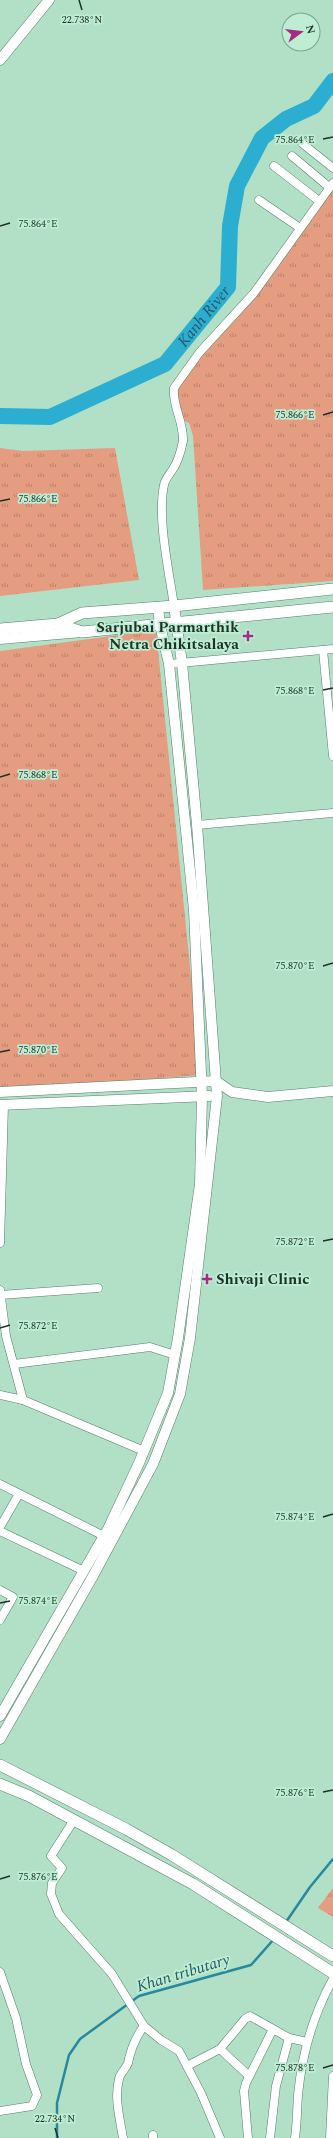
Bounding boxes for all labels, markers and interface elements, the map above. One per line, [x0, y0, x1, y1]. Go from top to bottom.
text: 22.738°N [62, 12, 102, 28]
north arrow [281, 12, 321, 52]
text: N [301, 23, 320, 36]
text: 75.864°E [275, 132, 315, 148]
text: 75.864°E [18, 216, 58, 232]
water label: Kanh River [171, 280, 237, 352]
text: 75.866°E [275, 407, 315, 423]
text: 75.866°E [18, 491, 58, 507]
place label: Sarjubai Parmarthik Netra Chikitsalaya [96, 616, 239, 656]
marker: Sarjubai Parmarthik Netra Chikitsalaya [242, 630, 254, 642]
text: 75.868°E [275, 683, 315, 699]
text: 75.868°E [18, 767, 58, 783]
text: 75.870°E [275, 958, 315, 974]
text: 75.870°E [18, 1042, 58, 1058]
text: 75.872°E [275, 1234, 315, 1250]
place label: Shivaji Clinic [216, 1268, 310, 1291]
marker: Shivaji Clinic [201, 1273, 213, 1285]
text: 75.872°E [18, 1318, 58, 1334]
text: 75.874°E [275, 1509, 315, 1525]
text: 75.874°E [18, 1593, 58, 1609]
text: 75.876°E [275, 1785, 315, 1801]
text: 75.876°E [18, 1869, 58, 1885]
water label: Khan tributary [133, 1947, 233, 1999]
text: 75.878°E [275, 2060, 315, 2076]
text: 22.734°N [35, 2111, 75, 2127]

